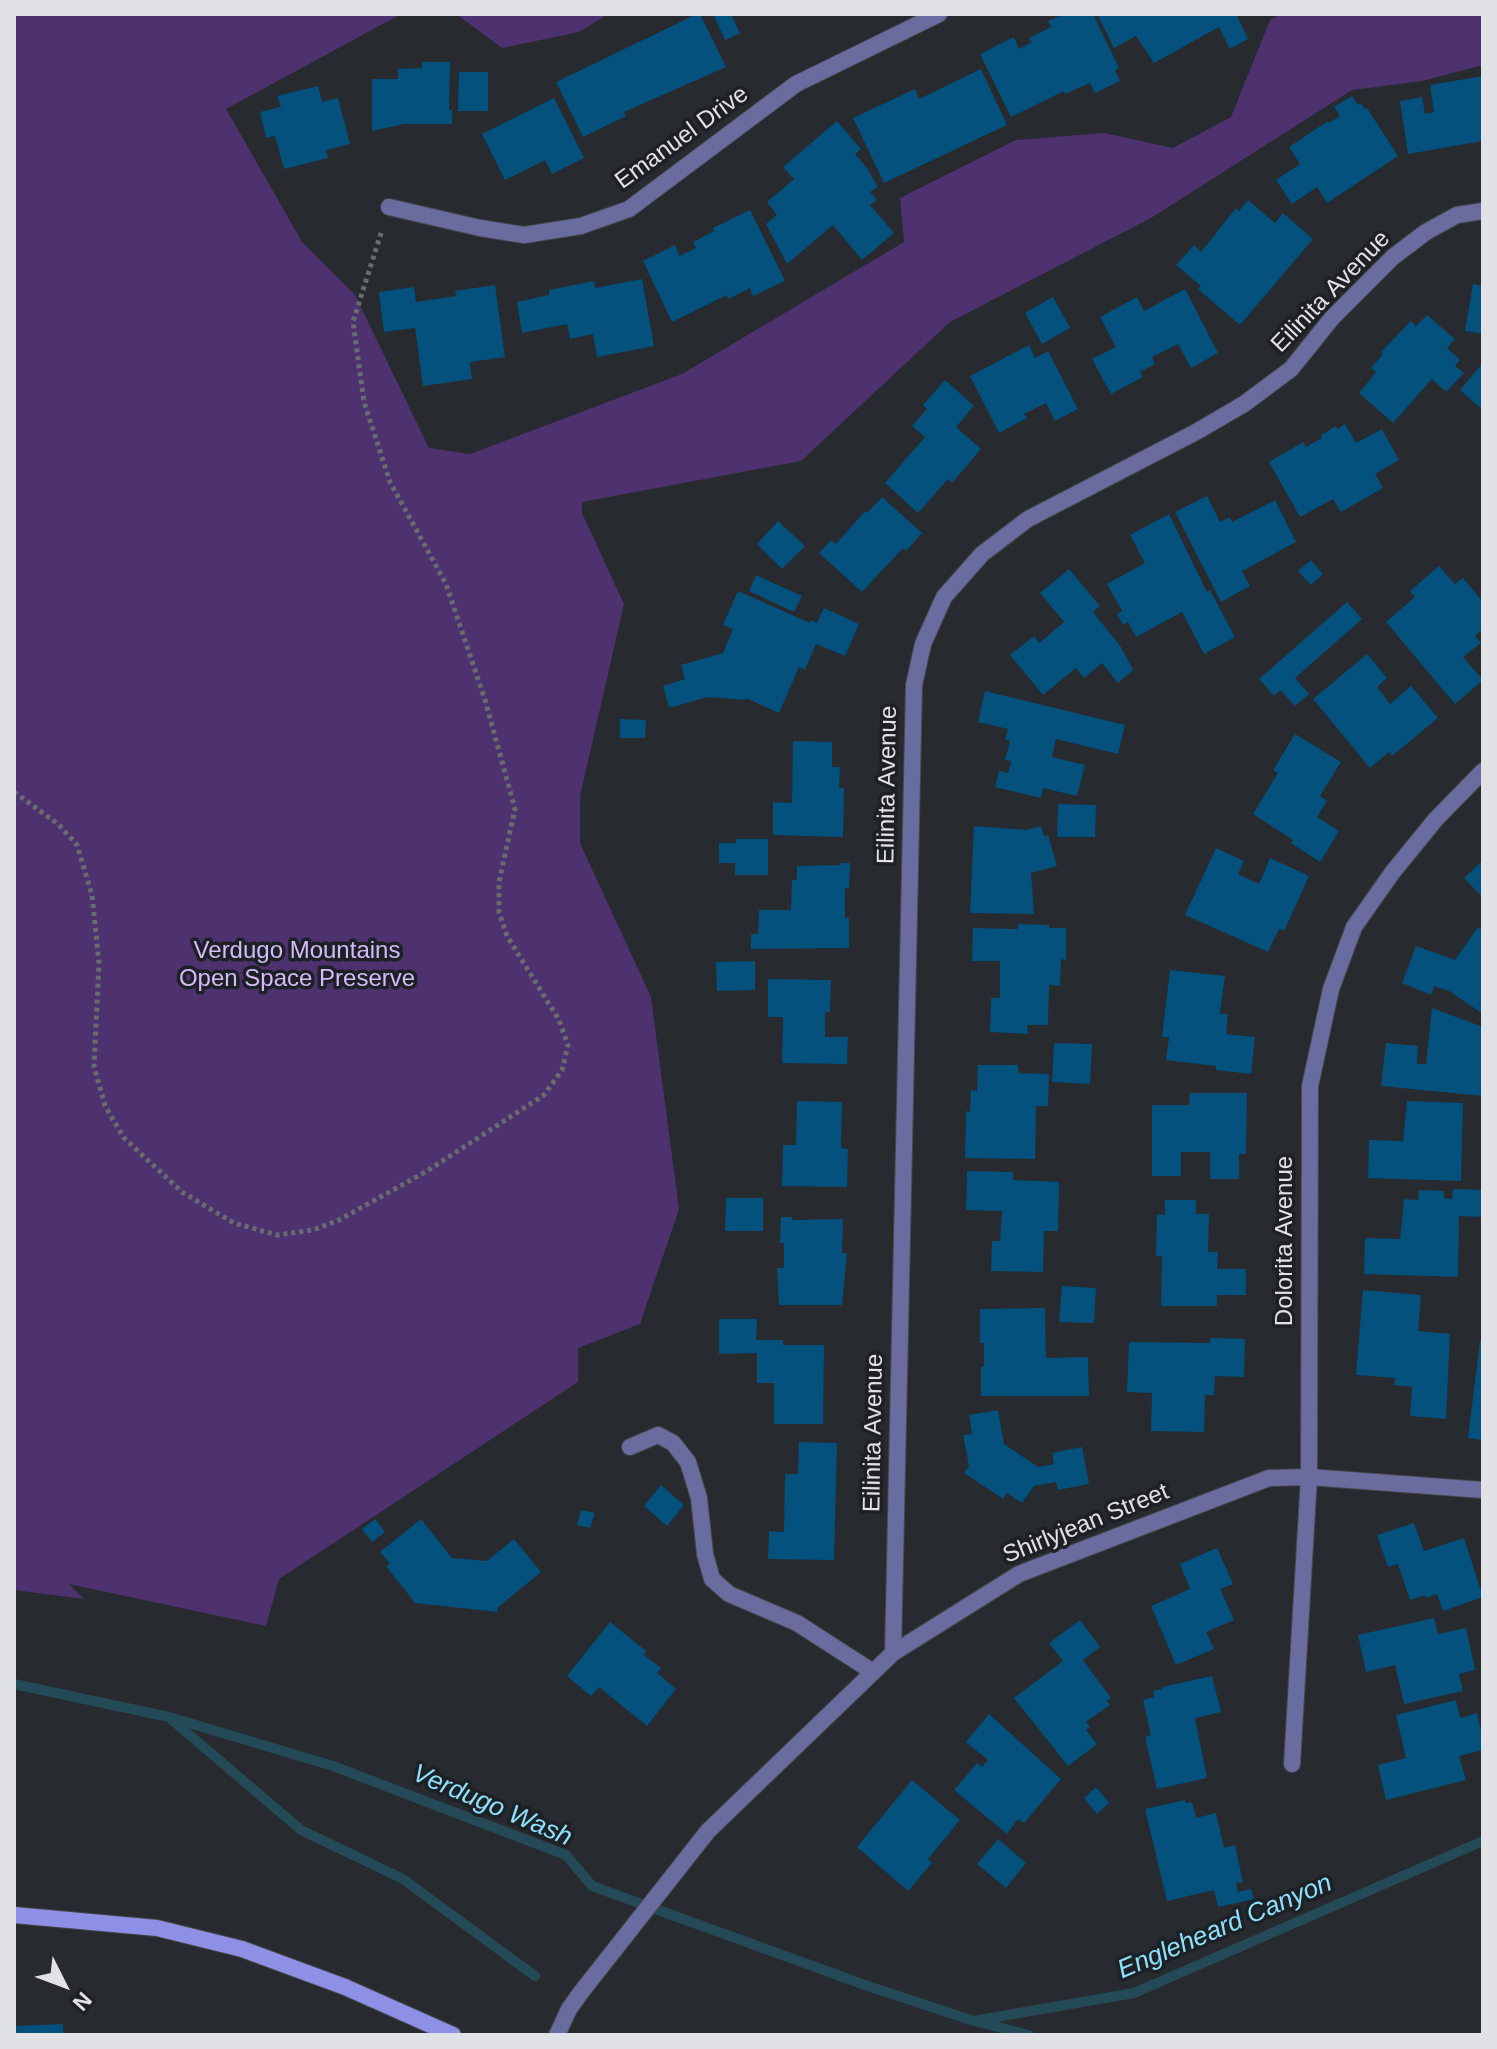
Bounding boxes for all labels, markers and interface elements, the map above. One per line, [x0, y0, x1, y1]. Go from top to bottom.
street label: Emanuel Drive [610, 80, 754, 196]
street label: Eilinita Avenue [1266, 225, 1396, 359]
street label: Eilinita Avenue [872, 706, 904, 864]
park label: Verdugo Mountains Open Space Preserve [179, 937, 415, 993]
street label: Dolorita Avenue [1271, 1156, 1299, 1326]
street label: Eilinita Avenue [858, 1354, 890, 1512]
street label: Shirlyjean Street [999, 1478, 1173, 1570]
water label: Verdugo Wash [407, 1758, 577, 1854]
water label: Engleheard Canyon [1113, 1868, 1337, 1986]
north arrow [24, 1945, 104, 2025]
text: N [68, 1987, 97, 2016]

